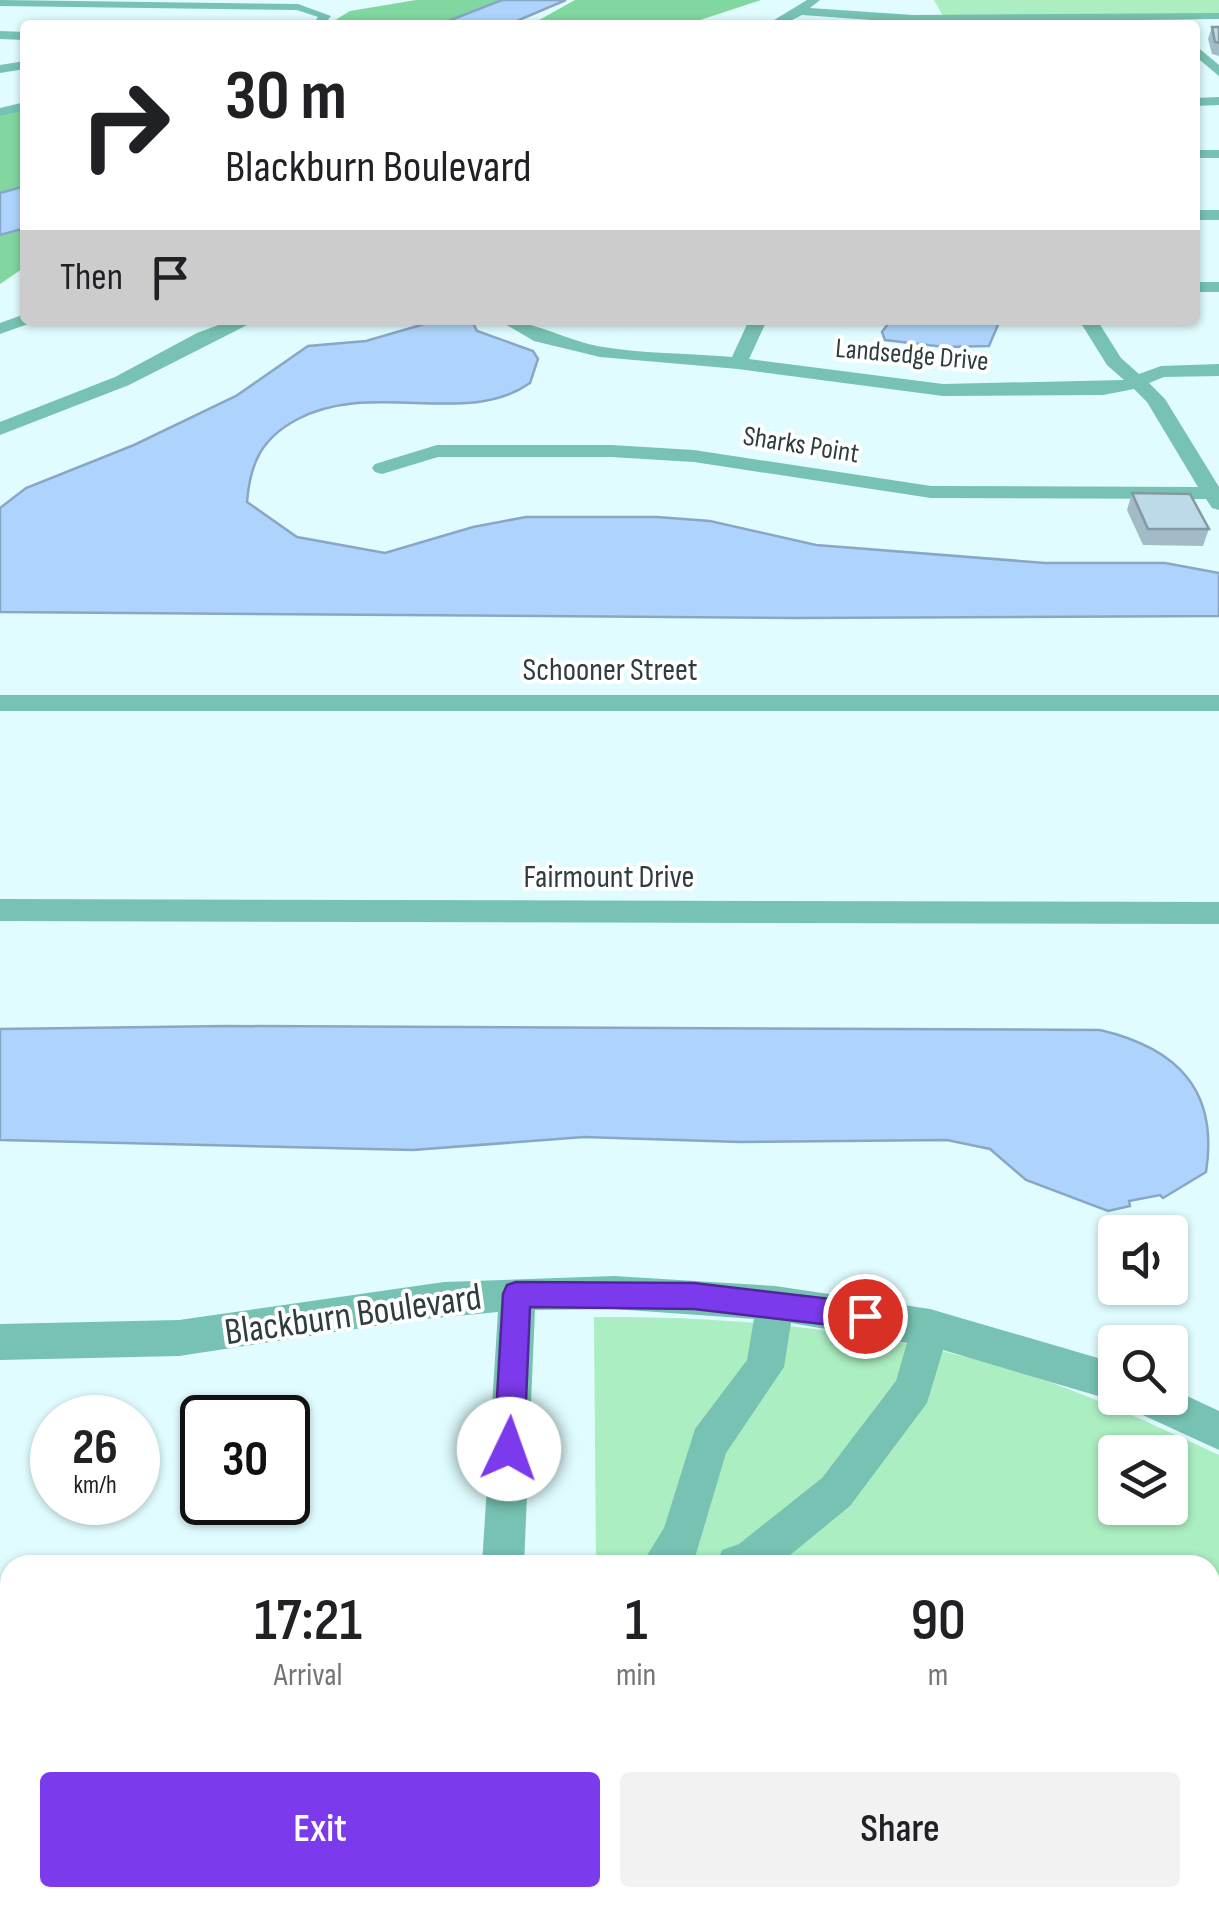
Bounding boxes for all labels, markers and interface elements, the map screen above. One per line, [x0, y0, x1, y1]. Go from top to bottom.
text: 30 m [225, 55, 347, 139]
icon: right [60, 60, 190, 190]
text: Blackburn Boulevard [225, 140, 531, 195]
icon: arrive [143, 250, 198, 305]
text: Then [60, 255, 123, 300]
street label: Landsedge Drive [834, 332, 990, 378]
street label: Sharks Point [741, 420, 861, 470]
street label: Schooner Street [522, 651, 698, 690]
street label: Fairmount Drive [524, 858, 694, 897]
map controls [1098, 1215, 1188, 1525]
button: sound [1098, 1215, 1188, 1305]
pin [823, 1274, 908, 1359]
street label: Blackburn Boulevard [222, 1275, 484, 1355]
icon: arrive [838, 1289, 893, 1344]
button: search [1098, 1325, 1188, 1415]
speed limit sign: 30 [180, 1395, 310, 1525]
position arrow [457, 1397, 561, 1501]
text: 26 [72, 1418, 118, 1478]
button: layers [1098, 1435, 1188, 1525]
text: km/h [73, 1470, 117, 1501]
text: 17:21 [254, 1585, 362, 1657]
text: 1 [625, 1585, 647, 1657]
text: 90 [910, 1585, 966, 1657]
text: Arrival [274, 1656, 342, 1695]
text: min [616, 1656, 656, 1695]
text: m [928, 1656, 948, 1695]
button: Exit [40, 1772, 600, 1887]
button: Share [620, 1772, 1180, 1887]

